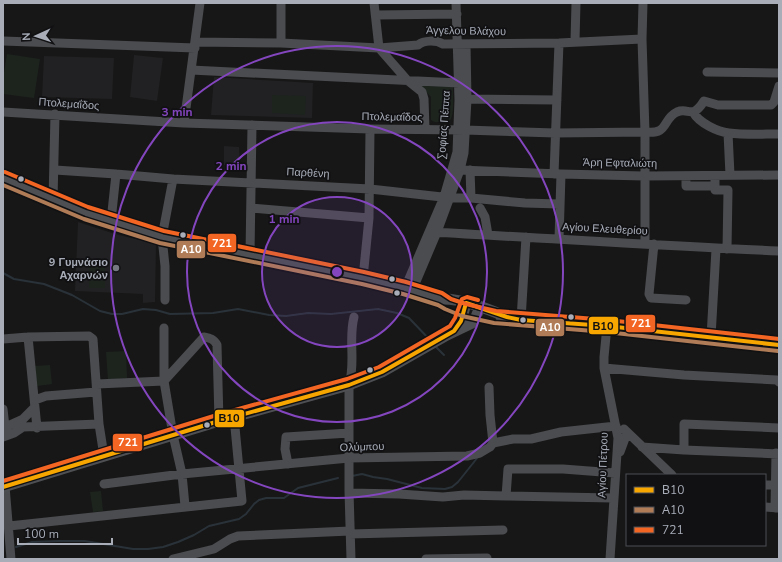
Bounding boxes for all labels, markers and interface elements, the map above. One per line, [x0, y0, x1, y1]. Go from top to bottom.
north arrow [16, 16, 56, 56]
street label: Άγγελου Βλάχου [426, 23, 506, 39]
text: N [19, 32, 34, 41]
street label: Σοφίας Πέππα [434, 89, 454, 160]
street label: Πτολεμαΐδος [38, 94, 100, 114]
text: 3 min [161, 104, 193, 120]
street label: Πτολεμαΐδος [361, 109, 423, 125]
street label: Άρη Εφταλιώτη [583, 155, 657, 171]
text: 2 min [215, 158, 247, 174]
street label: Παρθένη [286, 164, 330, 182]
unlabelled marker [16, 174, 26, 184]
text: 1 min [268, 211, 300, 227]
street label: Αγίου Ελευθερίου [562, 219, 648, 239]
unlabelled marker [178, 230, 188, 240]
line badge: 721 [207, 233, 237, 253]
text: 721 [212, 236, 232, 251]
line badge: Α10 [176, 240, 206, 259]
text: Α10 [180, 242, 202, 257]
place label: 9 Γυμνάσιο Αχαρνών [49, 255, 108, 283]
marker: 9 Γυμνάσιο Αχαρνών [111, 263, 121, 273]
centre of rings [330, 265, 344, 279]
unlabelled marker [387, 274, 397, 284]
unlabelled marker [392, 288, 402, 298]
unlabelled marker [566, 312, 576, 322]
line badge: 721 [625, 314, 656, 333]
unlabelled marker [518, 315, 528, 325]
line badge: Β10 [588, 316, 619, 335]
text: 721 [631, 316, 651, 331]
line badge: Α10 [535, 318, 565, 337]
text: Β10 [592, 319, 614, 334]
text: Α10 [539, 320, 561, 335]
unlabelled marker [365, 365, 375, 375]
line badge: Β10 [214, 409, 245, 428]
text: Β10 [218, 411, 240, 426]
unlabelled marker [202, 420, 212, 430]
street label: Αγίου Πέτρου [594, 432, 612, 498]
line badge: 721 [112, 433, 143, 452]
text: 721 [118, 435, 138, 450]
street label: Ολύμπου [339, 439, 385, 455]
legend [626, 474, 766, 546]
text: Β10 [662, 482, 684, 498]
text: Α10 [662, 502, 684, 518]
scale bar [18, 520, 112, 546]
text: 721 [662, 522, 684, 538]
text: 100 m [24, 526, 59, 542]

